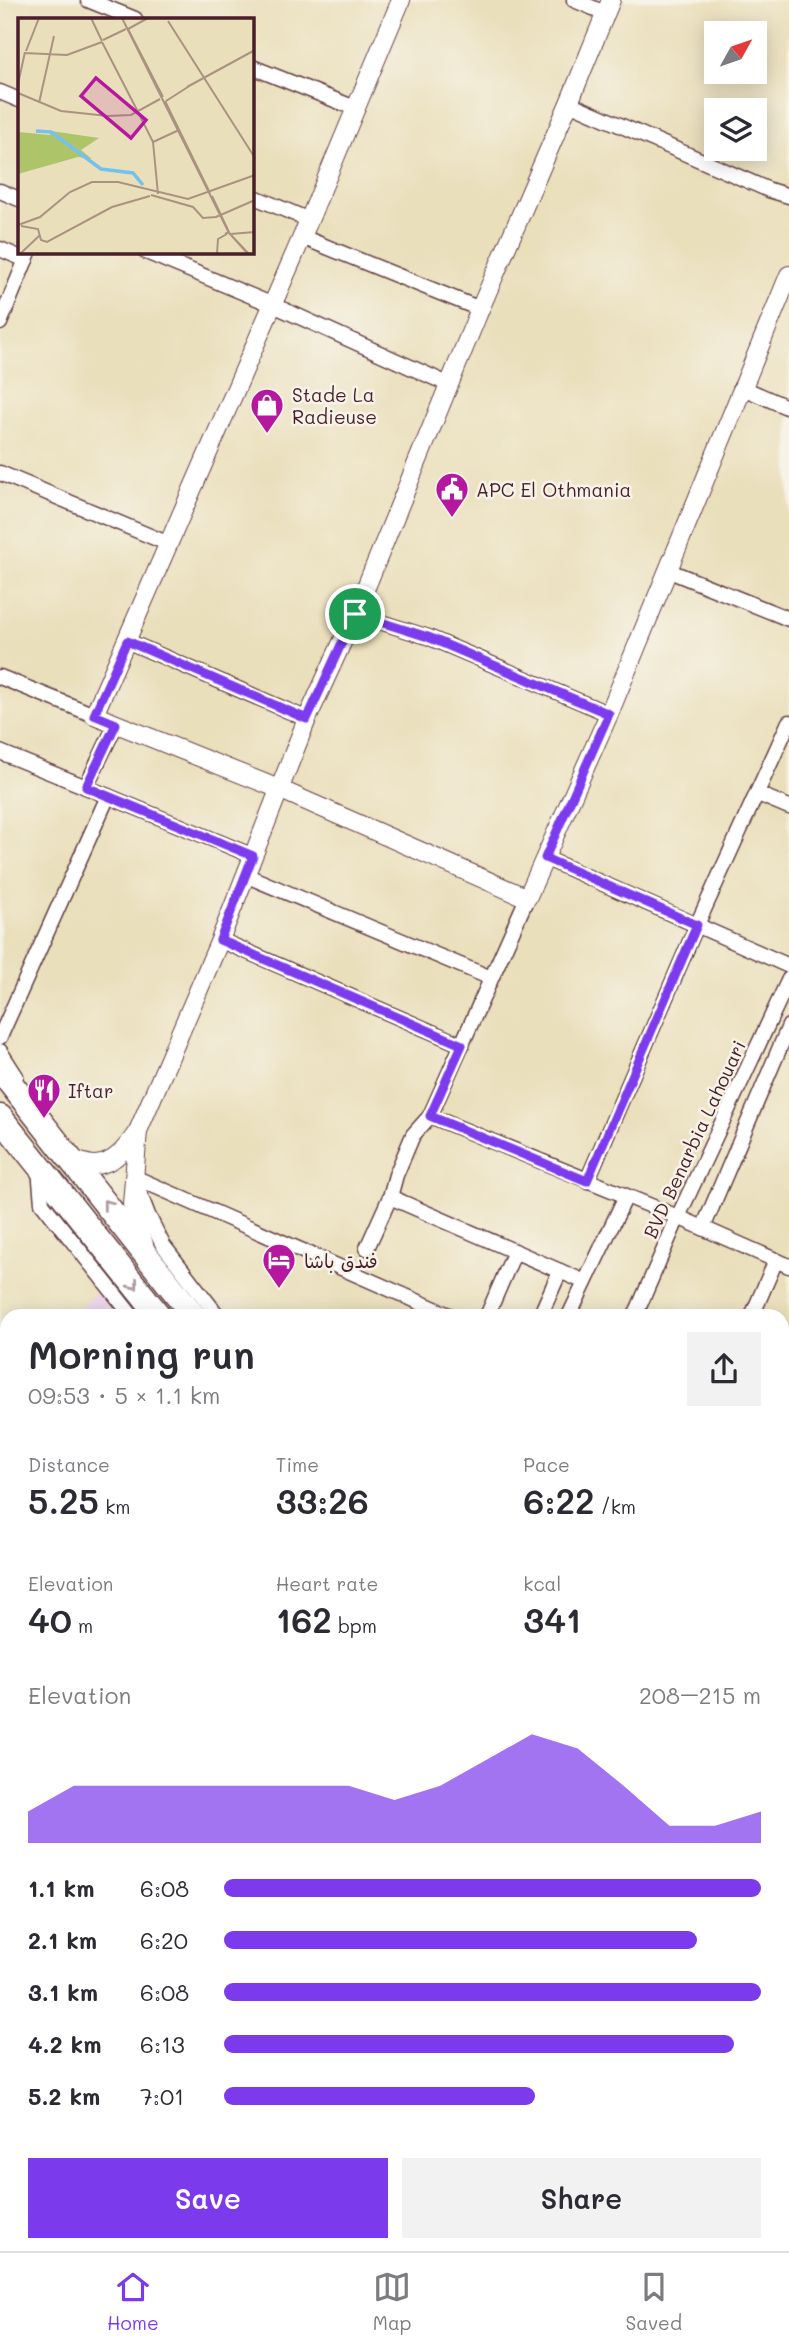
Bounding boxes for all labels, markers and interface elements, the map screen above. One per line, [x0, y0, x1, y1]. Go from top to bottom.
inset map [18, 18, 254, 254]
north arrow [704, 21, 766, 84]
map controls [704, 21, 767, 161]
button: layers [704, 98, 767, 161]
place label: Stade La Radieuse [292, 382, 377, 429]
shop icon: Stade La Radieuse [248, 386, 286, 435]
public building icon: APC El Othmania [433, 470, 471, 519]
place label: APC El Othmania [476, 477, 631, 502]
pin [325, 584, 385, 644]
icon: arrive [336, 595, 374, 633]
street label: BVD Benarbia Lahouari [637, 1036, 751, 1242]
restaurant icon: Iftar [25, 1071, 63, 1120]
place label: Iftar [68, 1078, 113, 1103]
one-way arrow [103, 1200, 115, 1213]
hotel icon: فندق باشا [260, 1241, 298, 1290]
place label: فندق باشا [304, 1248, 378, 1273]
one-way arrow [126, 1276, 138, 1289]
text: Morning run [28, 1329, 255, 1379]
button: share [687, 1332, 761, 1406]
text: 09:53 · 5 × 1.1 km [28, 1380, 220, 1410]
text: Distance [28, 1452, 110, 1477]
text: Time [276, 1452, 319, 1477]
text: Pace [523, 1452, 570, 1477]
text: 5.25 [28, 1477, 99, 1523]
text: 33:26 [276, 1477, 369, 1523]
text: 6:22 [523, 1477, 595, 1523]
text: km [99, 1494, 130, 1519]
text: /km [595, 1494, 636, 1519]
text: Elevation [28, 1571, 113, 1596]
text: Heart rate [276, 1571, 378, 1596]
text: kcal [523, 1571, 561, 1596]
text: 40 [28, 1596, 72, 1642]
text: 162 [276, 1596, 332, 1642]
text: 341 [523, 1596, 581, 1642]
text: m [72, 1613, 93, 1638]
text: bpm [332, 1613, 377, 1638]
text: Elevation [28, 1680, 131, 1710]
text: 208–215 m [639, 1680, 761, 1710]
text: 1.1 km [28, 1873, 94, 1903]
text: 6:08 [140, 1873, 189, 1903]
text: 2.1 km [28, 1925, 97, 1955]
text: 6:20 [140, 1925, 188, 1955]
text: 3.1 km [28, 1977, 98, 2007]
text: 6:08 [140, 1977, 189, 2007]
text: 4.2 km [28, 2029, 101, 2059]
text: 6:13 [140, 2029, 185, 2059]
text: 5.2 km [28, 2081, 100, 2111]
text: 7:01 [140, 2081, 184, 2111]
button: Save [28, 2158, 388, 2238]
button: Share [402, 2158, 761, 2238]
tab: Home [107, 2268, 159, 2335]
tab: Map [373, 2268, 411, 2335]
tab: Saved [626, 2268, 682, 2335]

